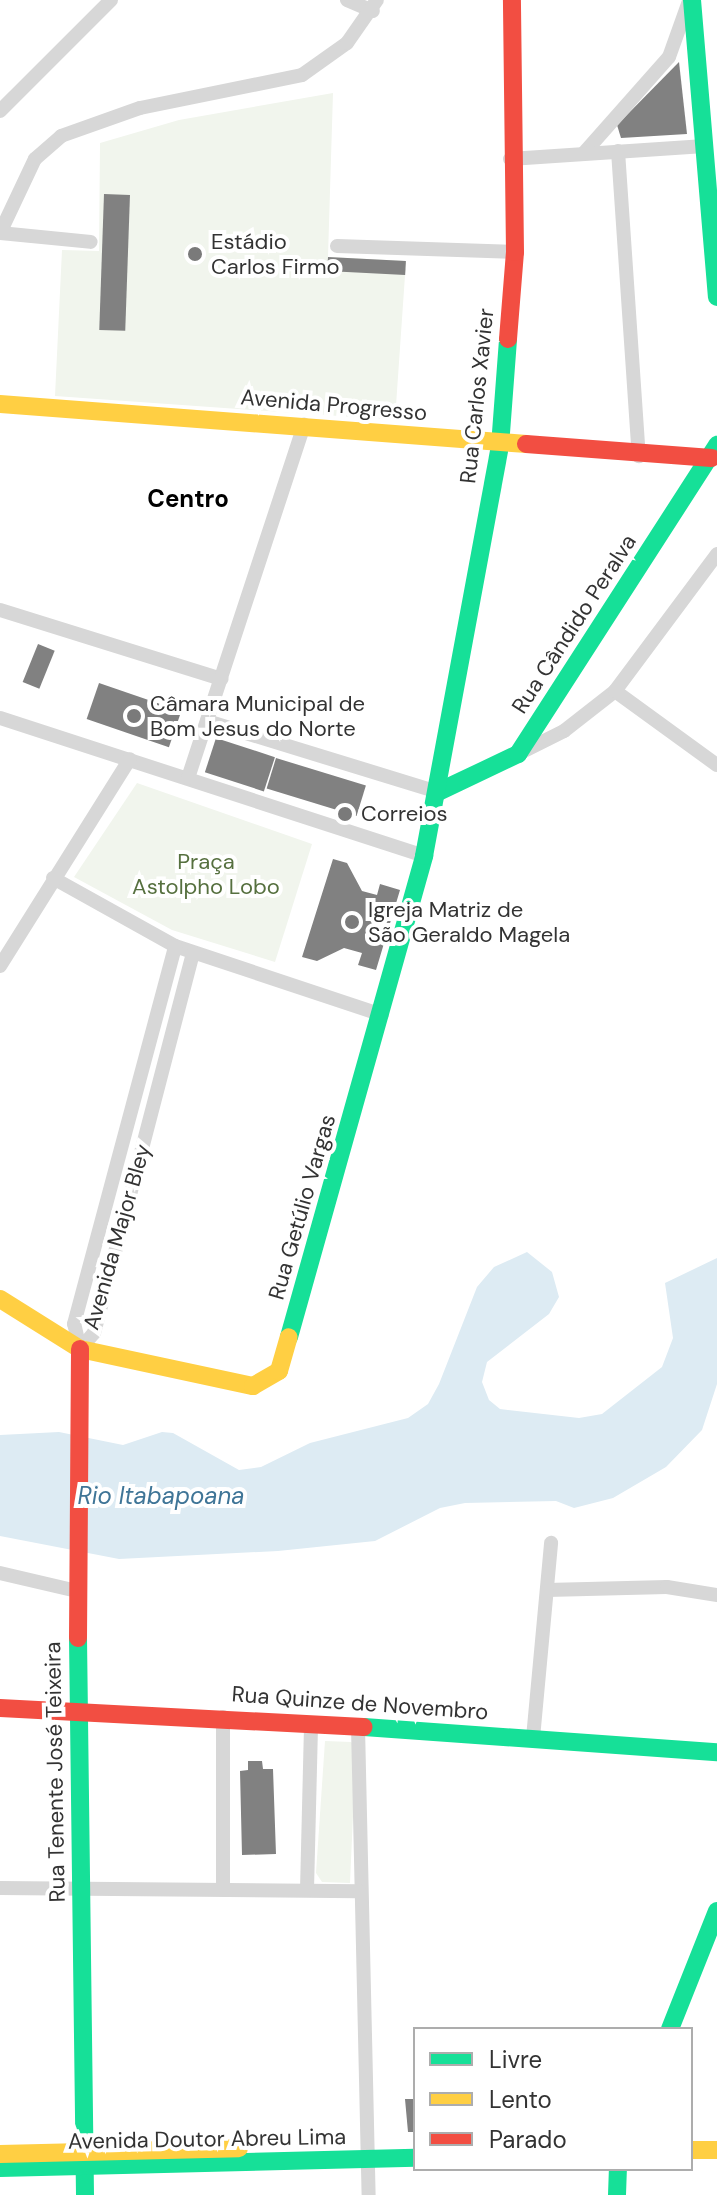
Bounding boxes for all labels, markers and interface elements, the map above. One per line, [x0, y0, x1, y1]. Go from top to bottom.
place label: Estádio Carlos Firmo [211, 228, 340, 280]
marker: Estádio Carlos Firmo [186, 245, 204, 263]
street label: Rua Carlos Xavier [455, 307, 499, 485]
street label: Avenida Progresso [240, 384, 428, 426]
district label: Centro [147, 485, 229, 513]
street label: Rua Cândido Peralva [506, 529, 642, 719]
place label: Câmara Municipal de Bom Jesus do Norte [150, 690, 365, 742]
marker: Câmara Municipal de Bom Jesus do Norte [125, 707, 143, 725]
place label: Correios [361, 801, 448, 827]
marker: Correios [336, 805, 354, 823]
park label: Praça Astolpho Lobo [132, 848, 280, 900]
place label: Igreja Matriz de São Geraldo Magela [368, 896, 570, 948]
marker: Igreja Matriz de São Geraldo Magela [343, 913, 361, 931]
street label: Rua Getúlio Vargas [263, 1111, 341, 1303]
street label: Avenida Major Bley [78, 1141, 156, 1333]
water label: Rio Itabapoana [78, 1482, 244, 1510]
street label: Rua Tenente José Teixeira [40, 1641, 70, 1903]
street label: Rua Quinze de Novembro [231, 1681, 489, 1725]
legend [413, 2027, 693, 2171]
text: Livre [489, 2044, 542, 2075]
text: Lento [489, 2084, 552, 2115]
street label: Avenida Doutor Abreu Lima [68, 2123, 346, 2155]
text: Parado [489, 2124, 567, 2155]

